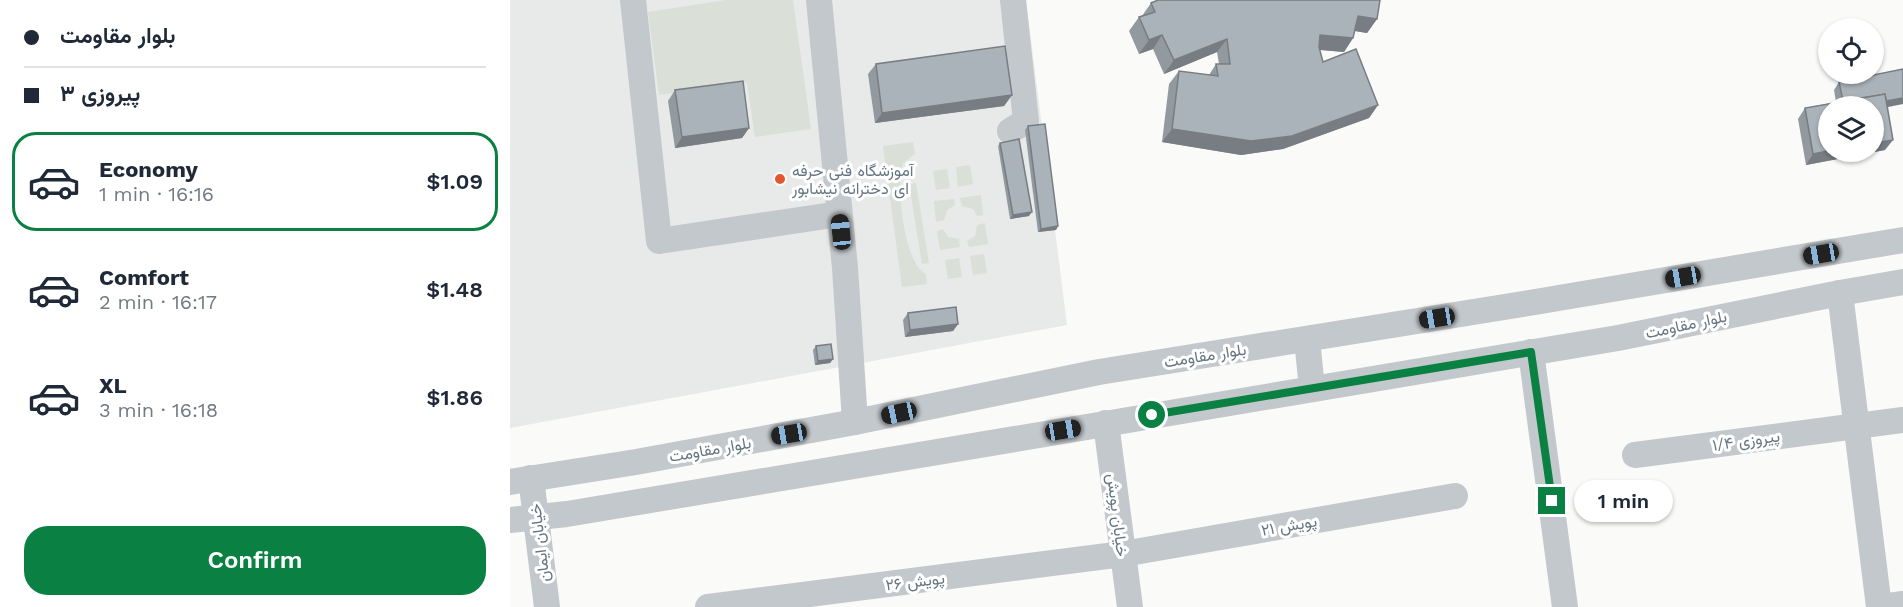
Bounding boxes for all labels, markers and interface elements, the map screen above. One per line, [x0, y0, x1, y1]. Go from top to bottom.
map controls [1818, 18, 1884, 162]
button: locate [1818, 18, 1884, 84]
text: بلوار مقاومت [60, 23, 175, 48]
text: پیروزی ۳ [60, 81, 140, 106]
button: layers [1818, 96, 1884, 162]
icon: car [27, 155, 81, 209]
text: Economy [99, 157, 198, 182]
place label: آموزشگاه فنی حرفه ای دخترانه نیشابور [791, 161, 915, 199]
text: $1.09 [426, 169, 483, 194]
marker: آموزشگاه فنی حرفه ای دخترانه نیشابور [773, 172, 787, 186]
text: 1 min · 16:16 [99, 182, 214, 206]
car [830, 213, 852, 251]
car [1802, 242, 1840, 266]
icon: car [27, 263, 81, 317]
text: Comfort [99, 265, 189, 290]
car [1664, 265, 1702, 289]
text: $1.48 [426, 277, 483, 302]
text: 2 min · 16:17 [99, 290, 217, 314]
car [1418, 306, 1456, 330]
street label: بلوار مقاومت [1644, 307, 1729, 343]
street label: بلوار مقاومت [1163, 340, 1248, 372]
icon: car [27, 371, 81, 425]
text: XL [99, 373, 127, 398]
text: $1.86 [427, 385, 483, 410]
text: 3 min · 16:18 [99, 398, 218, 422]
car [880, 400, 918, 426]
route start [1138, 401, 1165, 428]
car [1044, 418, 1082, 442]
car [770, 422, 808, 446]
street label: پیروزی ۱/۴ [1711, 426, 1781, 457]
street label: بلوار مقاومت [668, 433, 753, 467]
street label: خیابان پویش [1101, 472, 1132, 558]
callout: 1 min [1573, 480, 1672, 522]
route end [1538, 487, 1565, 514]
text: 1 min [1598, 489, 1649, 513]
street label: خیابان ایمان [525, 502, 554, 583]
street label: پویش ۲۱ [1260, 511, 1319, 542]
button: Confirm [24, 526, 486, 595]
street label: پویش ۲۶ [884, 568, 946, 597]

